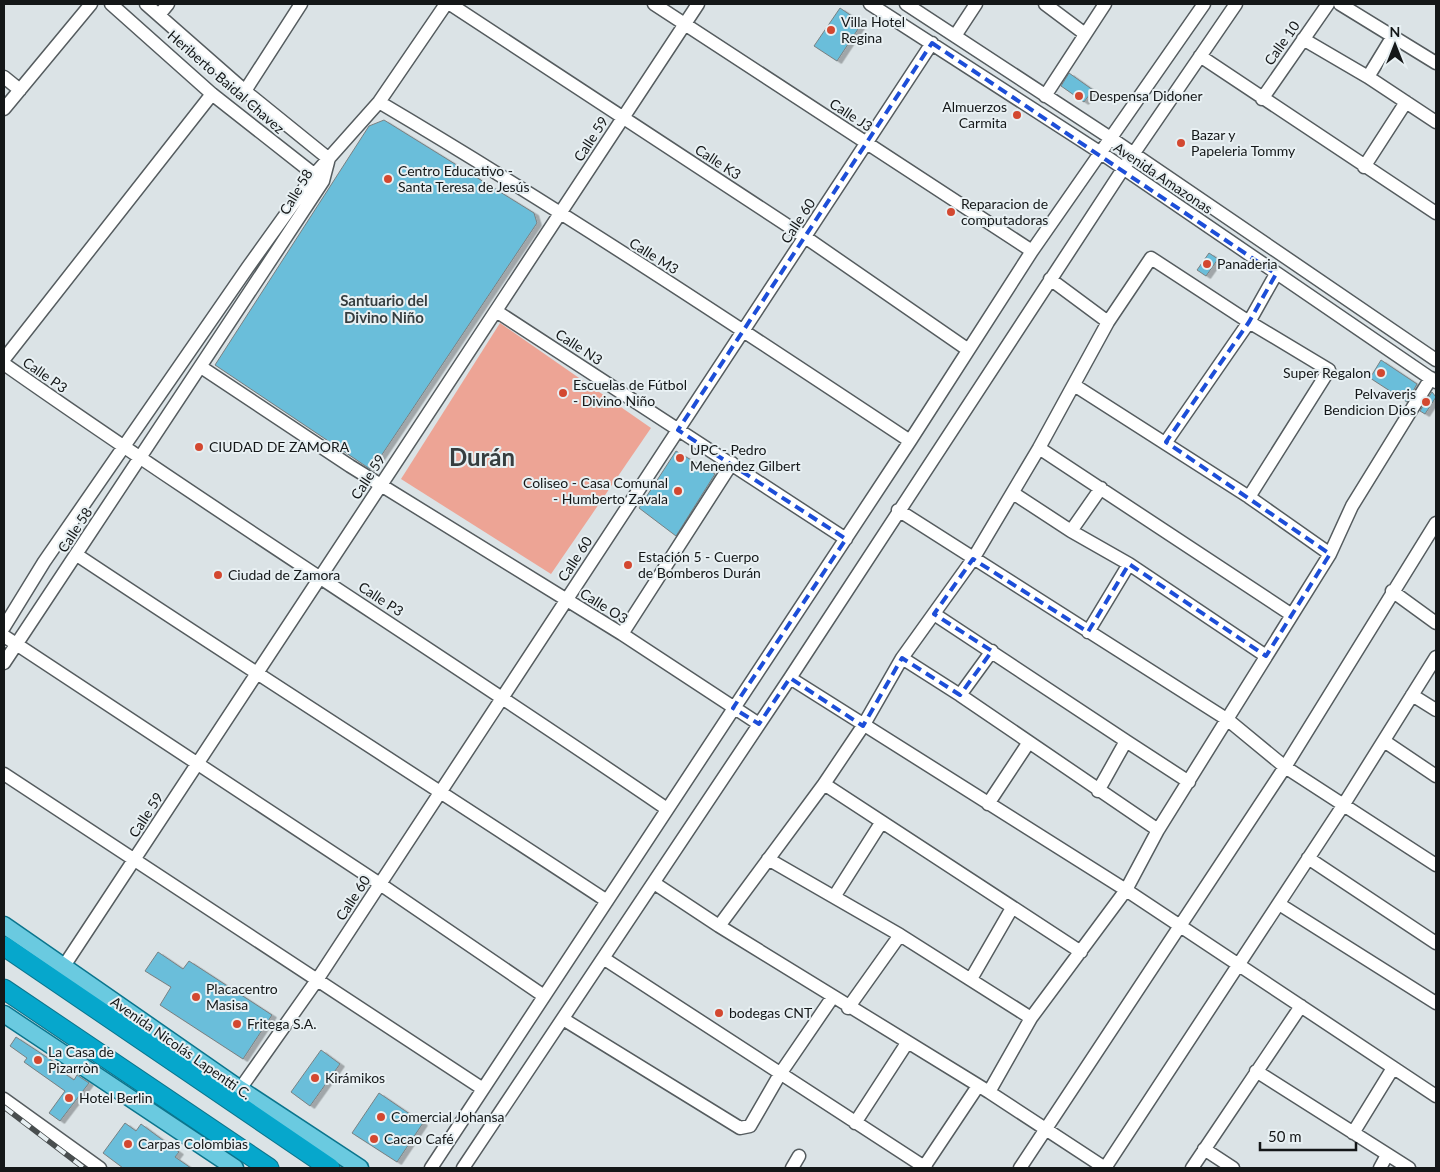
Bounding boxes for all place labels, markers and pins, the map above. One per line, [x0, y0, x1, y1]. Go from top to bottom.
place label: Villa Hotel Regina [841, 13, 905, 46]
marker: Villa Hotel Regina [825, 24, 837, 36]
place label: Despensa Didoner [1089, 87, 1203, 104]
marker: Despensa Didoner [1073, 90, 1085, 102]
place label: Almuerzos Carmita [942, 98, 1007, 131]
marker: Almuerzos Carmita [1011, 109, 1023, 121]
place label: Bazar y Papeleria Tommy [1191, 126, 1296, 159]
marker: Bazar y Papeleria Tommy [1175, 137, 1187, 149]
place label: Centro Educativo - Santa Teresa de Jesús [398, 162, 529, 195]
marker: Centro Educativo - Santa Teresa de Jesús [382, 173, 394, 185]
place label: Reparacion de computadoras [961, 195, 1048, 228]
marker: Reparacion de computadoras [945, 206, 957, 218]
place label: Panaderia [1217, 255, 1278, 272]
marker: Panaderia [1201, 258, 1213, 270]
place label: Super Regalon [1283, 364, 1371, 381]
marker: Super Regalon [1375, 367, 1387, 379]
place label: Escuelas de Fútbol - Divino Niño [573, 376, 687, 409]
place label: Pelvaveris Bendicion Dios [1323, 385, 1416, 418]
marker: Escuelas de Fútbol - Divino Niño [557, 387, 569, 399]
marker: Pelvaveris Bendicion Dios [1420, 396, 1432, 408]
place label: CIUDAD DE ZAMORA [209, 438, 350, 455]
marker: CIUDAD DE ZAMORA [193, 441, 205, 453]
place label: UPC - Pedro Menendez Gilbert [690, 441, 801, 474]
marker: UPC - Pedro Menendez Gilbert [674, 452, 686, 464]
place label: Coliseo - Casa Comunal - Humberto Zavala [523, 474, 668, 507]
marker: Coliseo - Casa Comunal - Humberto Zavala [672, 485, 684, 497]
place label: Estación 5 - Cuerpo de Bomberos Durán [638, 548, 761, 581]
marker: Estación 5 - Cuerpo de Bomberos Durán [622, 559, 634, 571]
place label: Ciudad de Zamora [228, 566, 340, 583]
marker: Ciudad de Zamora [212, 569, 224, 581]
place label: Placacentro Masisa [206, 980, 278, 1013]
marker: Placacentro Masisa [190, 991, 202, 1003]
place label: bodegas CNT [729, 1004, 813, 1021]
marker: bodegas CNT [713, 1007, 725, 1019]
place label: Fritega S.A. [247, 1015, 317, 1032]
marker: Fritega S.A. [231, 1018, 243, 1030]
place label: La Casa de Pizarròn [48, 1043, 114, 1076]
marker: La Casa de Pizarròn [32, 1054, 44, 1066]
place label: Kirámikos [325, 1069, 385, 1086]
marker: Kirámikos [309, 1072, 321, 1084]
place label: Hotel Berlin [79, 1089, 152, 1106]
marker: Hotel Berlin [63, 1092, 75, 1104]
place label: Comercial Johansa [391, 1108, 505, 1125]
marker: Comercial Johansa [375, 1111, 387, 1123]
place label: Cacao Café [384, 1130, 454, 1147]
marker: Cacao Café [368, 1133, 380, 1145]
place label: Carpas Colombias [138, 1135, 248, 1152]
marker: Carpas Colombias [122, 1138, 134, 1150]

